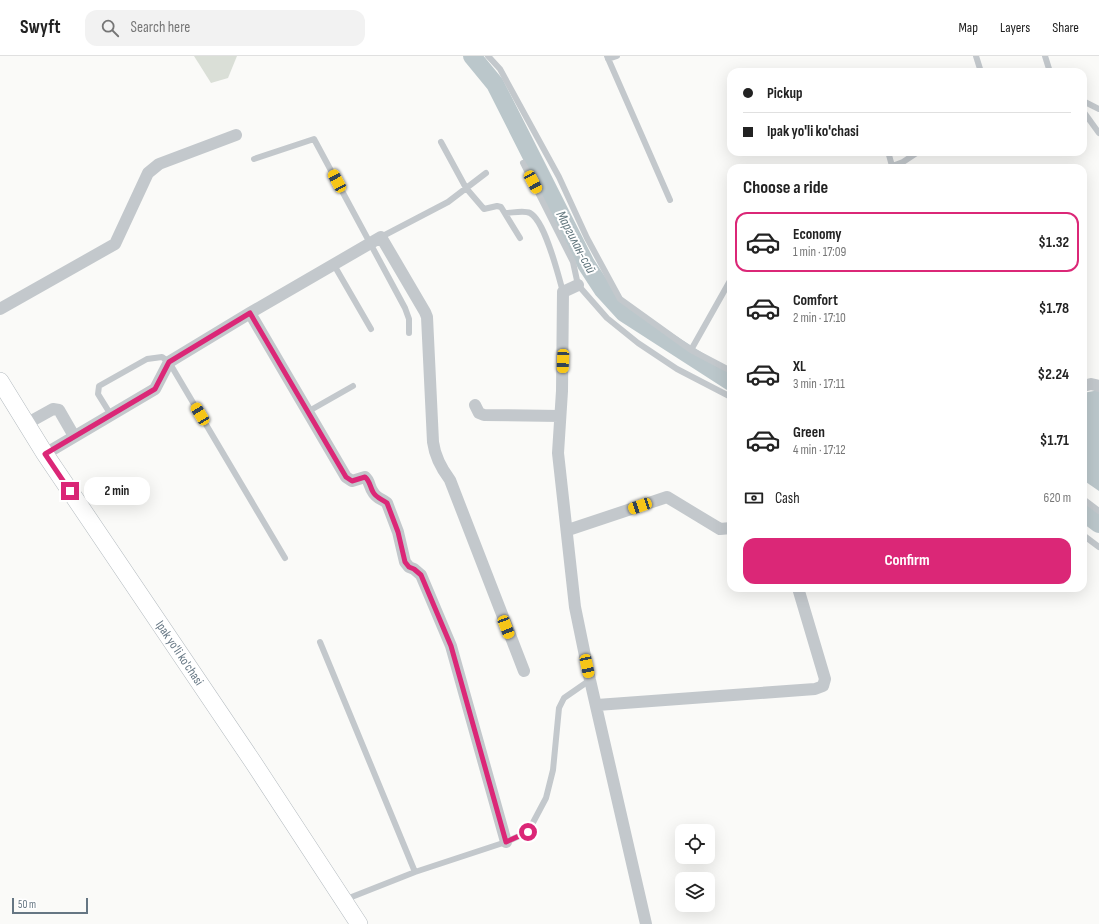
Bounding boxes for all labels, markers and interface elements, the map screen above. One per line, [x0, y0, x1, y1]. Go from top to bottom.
search box [85, 10, 365, 46]
text: Swyft [20, 16, 61, 39]
icon: search [99, 17, 121, 39]
text: Search here [131, 18, 190, 37]
text: Map [958, 19, 978, 36]
text: Layers [1000, 19, 1030, 36]
text: Share [1052, 19, 1079, 36]
text: Pickup [767, 84, 803, 103]
text: Ipak yo'li ko'chasi [767, 122, 859, 141]
car [326, 168, 348, 194]
car [522, 169, 544, 195]
text: Choose a ride [743, 177, 828, 198]
water label: Маргилан-сай [552, 208, 600, 276]
icon: car [745, 224, 781, 260]
text: Economy [793, 225, 842, 244]
text: $1.32 [1038, 233, 1069, 252]
text: 1 min · 17:09 [793, 244, 846, 260]
icon: car [745, 290, 781, 326]
text: Comfort [793, 291, 838, 310]
text: $1.78 [1039, 299, 1069, 318]
text: 2 min · 17:10 [793, 310, 846, 326]
car [557, 349, 569, 373]
icon: car [745, 356, 781, 392]
text: XL [793, 357, 806, 376]
text: $2.24 [1038, 365, 1069, 384]
text: 3 min · 17:11 [793, 376, 845, 392]
car [189, 401, 211, 427]
icon: car [745, 422, 781, 458]
text: Green [793, 423, 825, 442]
text: $1.71 [1040, 431, 1069, 450]
text: 4 min · 17:12 [793, 442, 846, 458]
callout: 2 min [84, 477, 150, 505]
route end [61, 482, 79, 500]
text: 2 min [105, 483, 129, 499]
icon: cash [743, 487, 765, 509]
text: Cash [775, 489, 800, 508]
text: 620 m [1044, 490, 1071, 506]
car [627, 496, 653, 516]
button: Confirm [743, 538, 1071, 584]
car [496, 614, 516, 640]
street label: Ipak yo'li ko'chasi [152, 618, 207, 689]
car [579, 653, 595, 679]
route start [519, 823, 537, 841]
map controls [675, 824, 715, 912]
button: locate [675, 824, 715, 864]
button: layers [675, 872, 715, 912]
scale bar [12, 896, 88, 915]
text: 50 m [18, 898, 36, 911]

